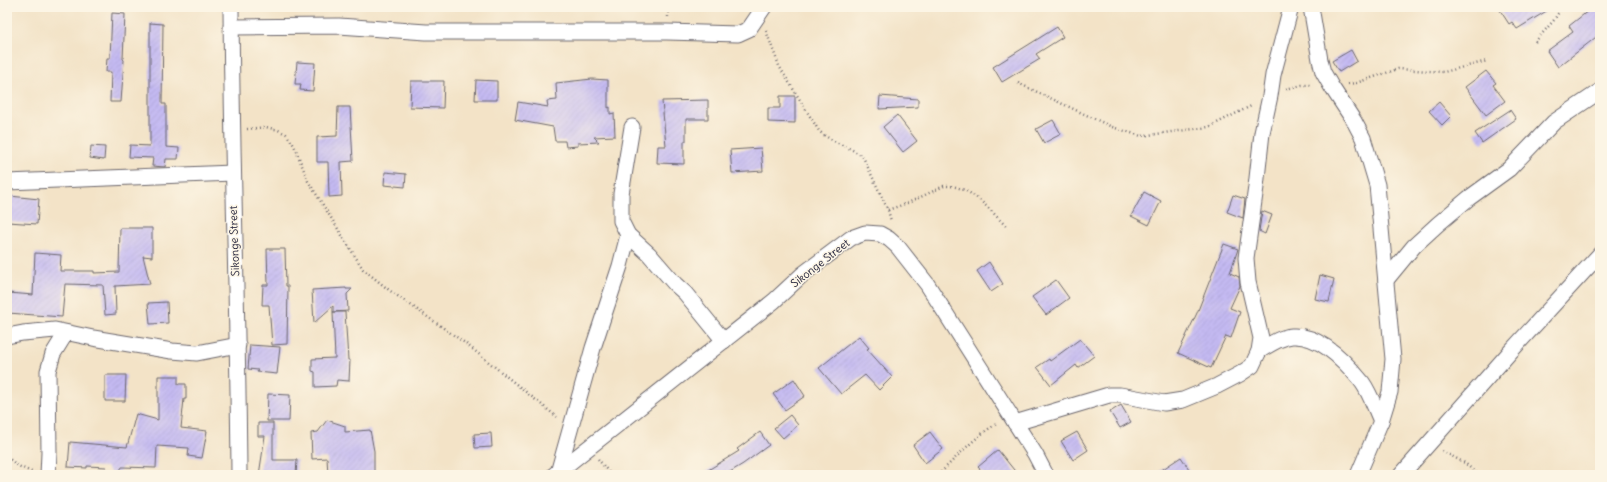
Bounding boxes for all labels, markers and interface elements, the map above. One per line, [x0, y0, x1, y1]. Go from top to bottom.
street label: Sikonge Street [226, 205, 242, 277]
street label: Sikonge Street [788, 236, 852, 290]

